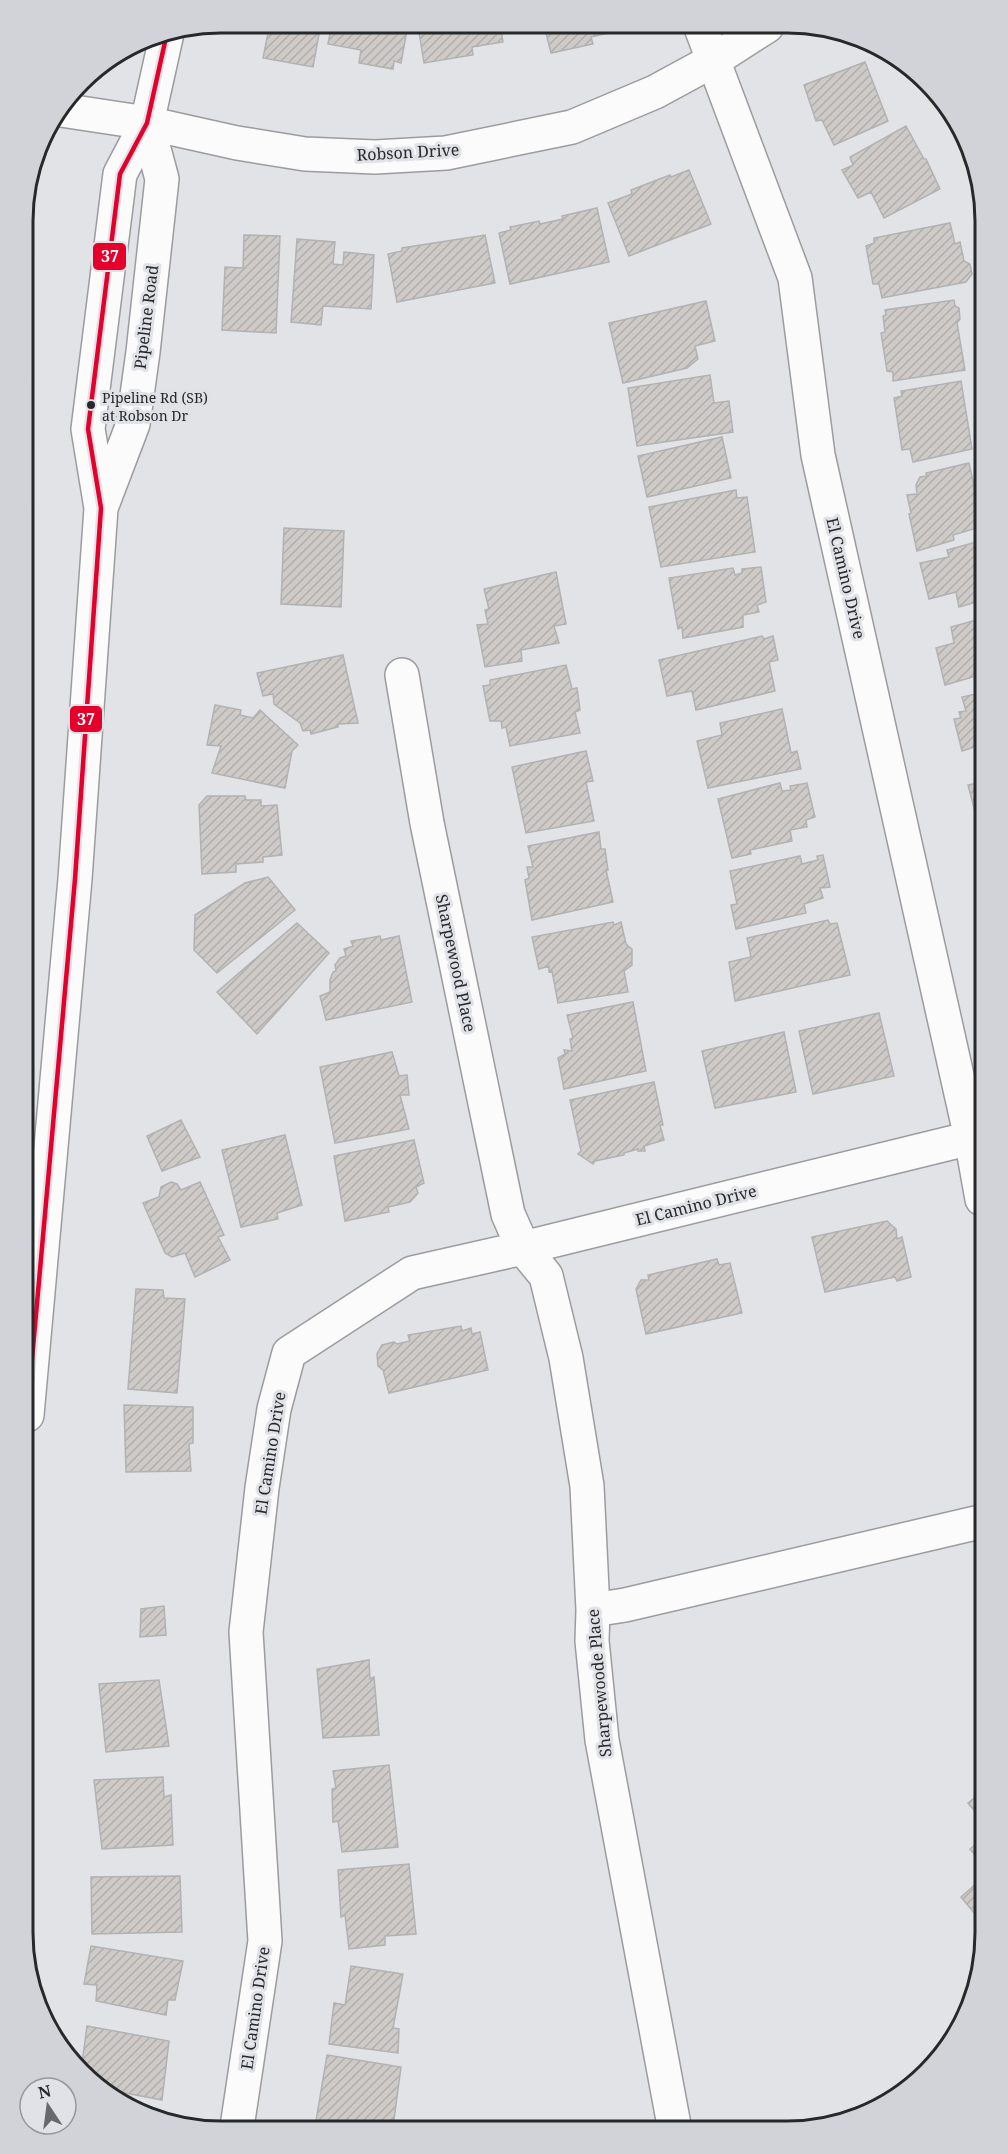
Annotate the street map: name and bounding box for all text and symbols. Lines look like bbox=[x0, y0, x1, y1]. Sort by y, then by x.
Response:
street label: Robson Drive bbox=[356, 138, 460, 166]
line badge: 37 bbox=[92, 242, 127, 271]
text: 37 bbox=[101, 245, 119, 267]
street label: Pipeline Road bbox=[129, 263, 163, 370]
place label: Pipeline Rd (SB) at Robson Dr bbox=[102, 388, 208, 425]
marker: Pipeline Rd (SB) at Robson Dr bbox=[85, 399, 97, 411]
street label: El Camino Drive bbox=[821, 515, 871, 641]
line badge: 37 bbox=[69, 705, 103, 733]
text: 37 bbox=[77, 708, 95, 730]
street label: Sharpewood Place bbox=[431, 892, 481, 1034]
street label: El Camino Drive bbox=[633, 1179, 759, 1231]
street label: El Camino Drive bbox=[249, 1390, 291, 1516]
street label: Sharpewoode Place bbox=[582, 1608, 616, 1758]
street label: El Camino Drive bbox=[235, 1945, 275, 2071]
north arrow bbox=[18, 2076, 78, 2136]
text: N bbox=[36, 2079, 54, 2104]

